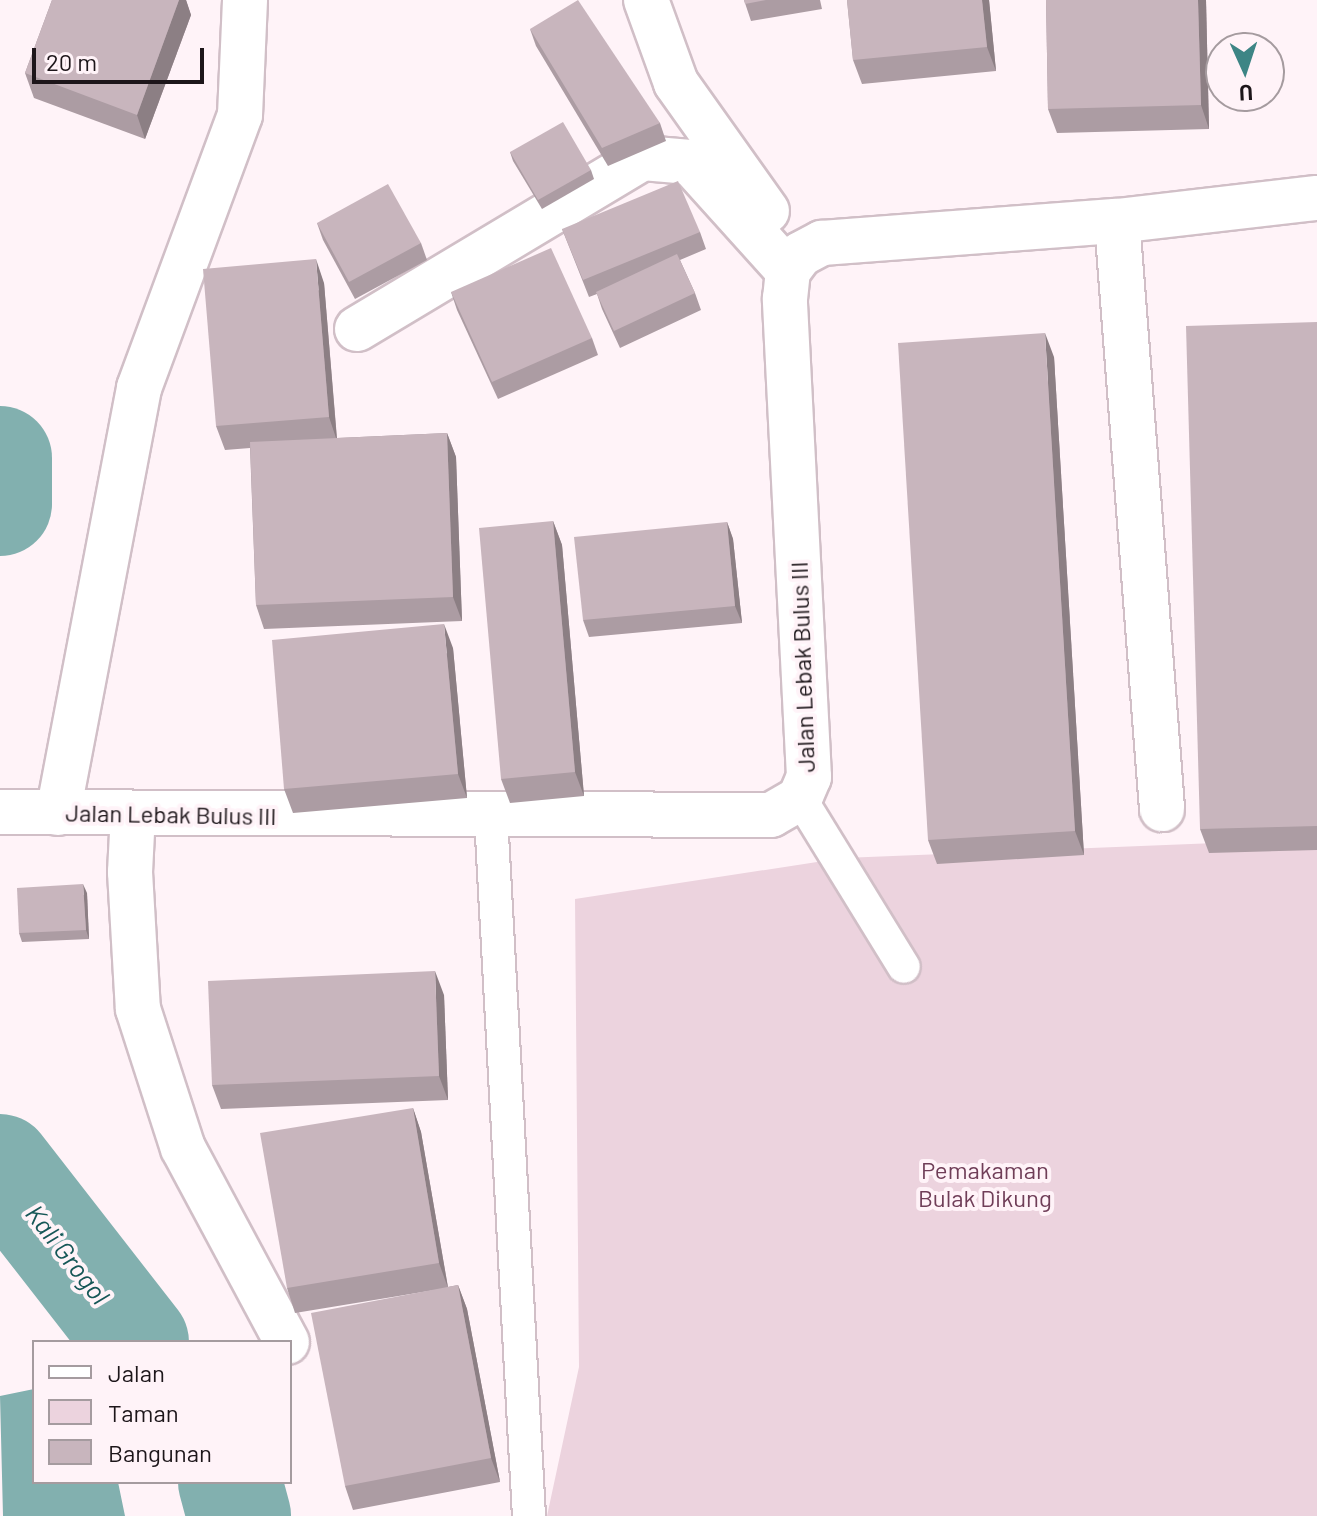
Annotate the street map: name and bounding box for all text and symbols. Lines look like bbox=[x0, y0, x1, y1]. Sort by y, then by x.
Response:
scale bar bbox=[36, 32, 208, 82]
north arrow bbox=[1205, 32, 1285, 112]
text: 20 m bbox=[46, 47, 97, 76]
text: U bbox=[1239, 81, 1254, 107]
street label: Jalan Lebak Bulus III bbox=[784, 561, 820, 773]
street label: Jalan Lebak Bulus III bbox=[65, 798, 277, 830]
park label: Pemakaman Bulak Dikung bbox=[918, 1156, 1052, 1212]
water label: Kali Grogol bbox=[20, 1198, 116, 1310]
legend bbox=[32, 1340, 292, 1484]
text: Jalan bbox=[108, 1358, 165, 1387]
text: Taman bbox=[108, 1398, 179, 1427]
text: Bangunan bbox=[108, 1438, 212, 1467]

